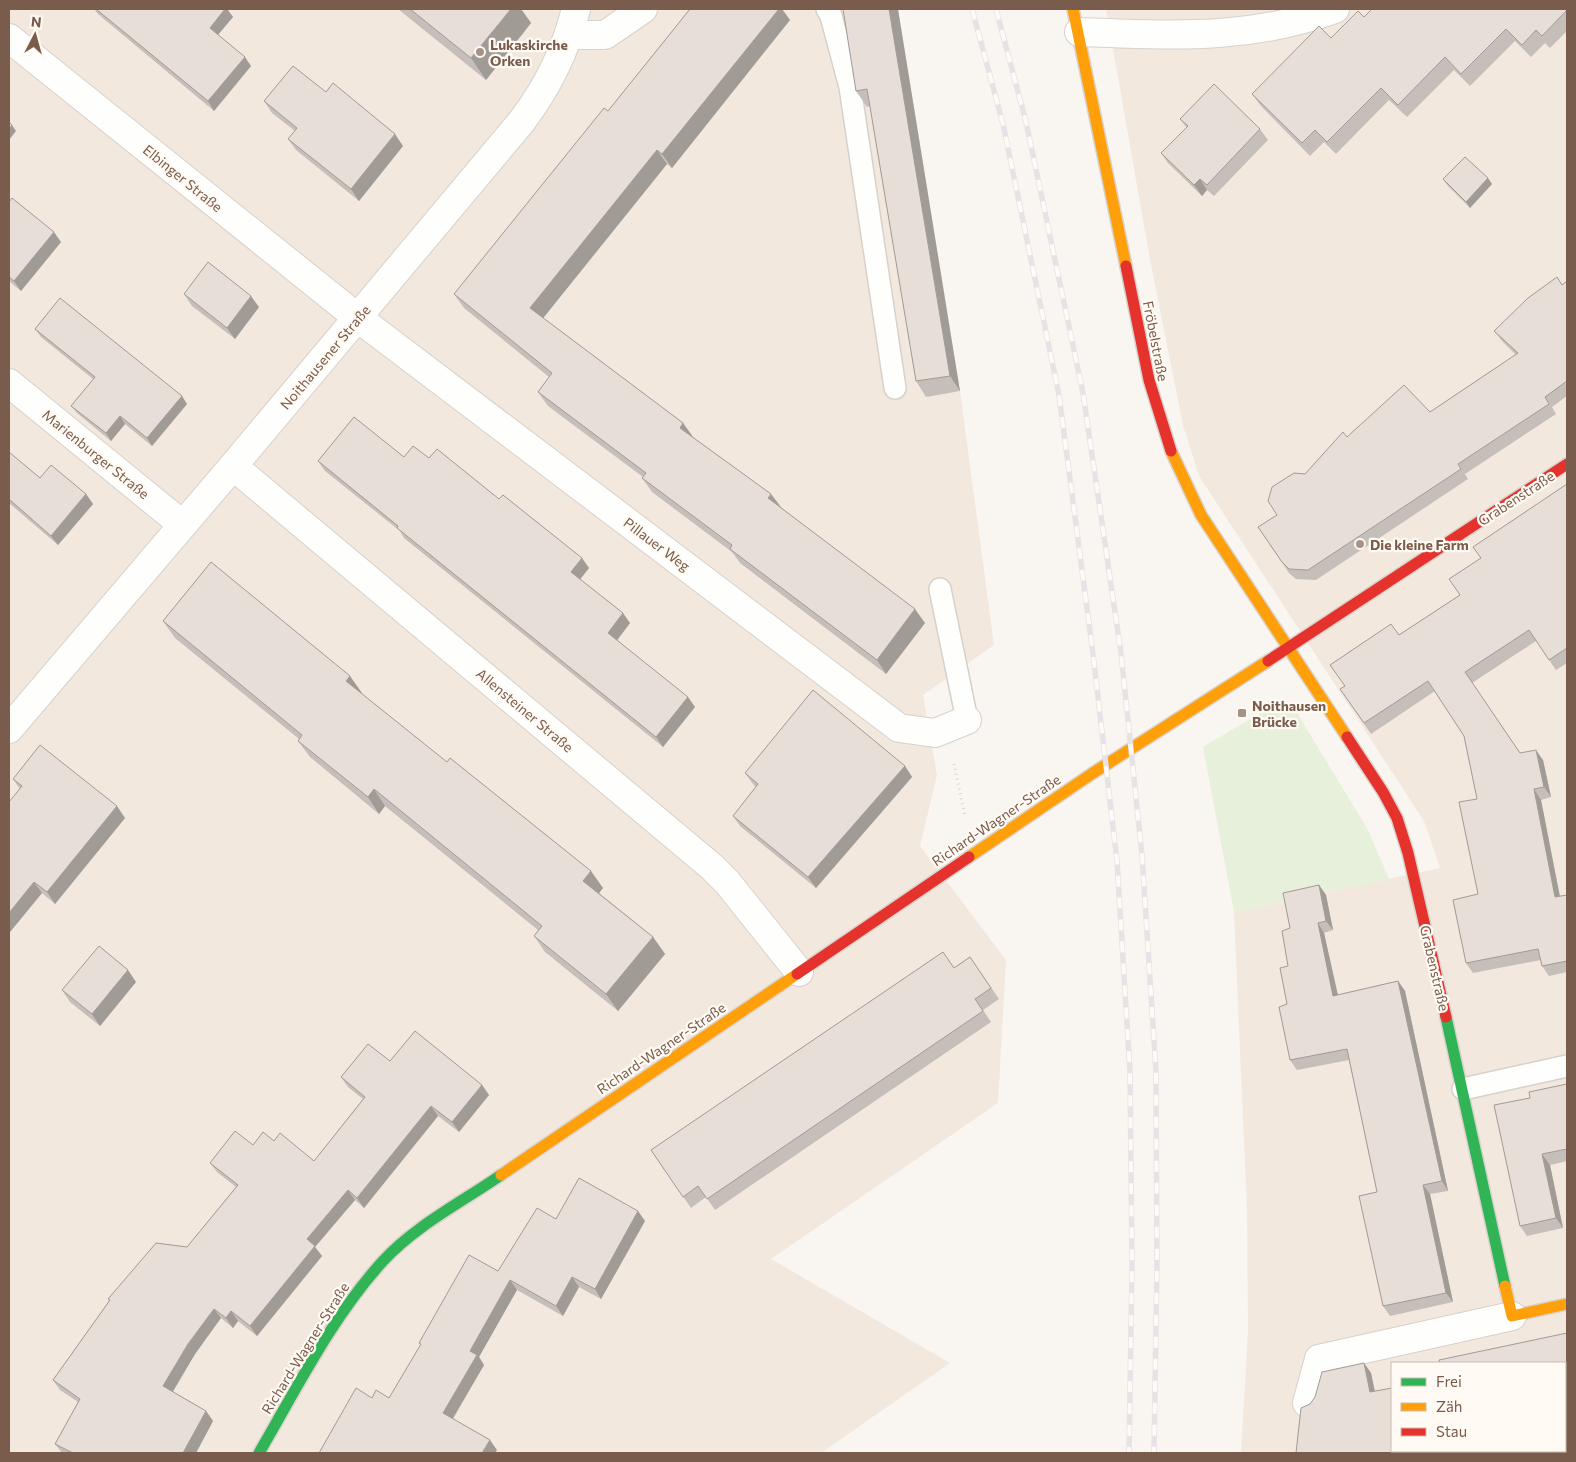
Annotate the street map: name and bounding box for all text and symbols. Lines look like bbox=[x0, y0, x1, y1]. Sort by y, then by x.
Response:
north arrow bbox=[10, 10, 60, 60]
text: N bbox=[30, 13, 43, 31]
place label: Lukaskirche Orken bbox=[490, 36, 568, 69]
marker: Lukaskirche Orken bbox=[474, 46, 486, 58]
street label: Elbinger Straße bbox=[140, 141, 226, 215]
street label: Fröbelstraße bbox=[1140, 299, 1172, 383]
street label: Noithausener Straße bbox=[276, 301, 374, 413]
street label: Marienburger Straße bbox=[39, 406, 153, 502]
street label: Grabenstraße bbox=[1475, 467, 1557, 529]
street label: Pillauer Weg bbox=[621, 514, 694, 575]
place label: Die kleine Farm bbox=[1370, 536, 1469, 553]
marker: Die kleine Farm bbox=[1354, 538, 1366, 550]
street label: Allensteiner Straße bbox=[473, 665, 577, 755]
place label: Noithausen Brücke bbox=[1252, 697, 1326, 730]
marker: Noithausen Brücke bbox=[1236, 707, 1248, 719]
street label: Richard-Wagner-Straße bbox=[928, 771, 1064, 869]
street label: Grabenstraße bbox=[1417, 923, 1453, 1013]
street label: Richard-Wagner-Straße bbox=[593, 999, 729, 1097]
street label: Richard-Wagner-Straße bbox=[258, 1279, 352, 1417]
legend bbox=[1391, 1362, 1566, 1452]
text: Frei bbox=[1436, 1372, 1462, 1390]
text: Zäh bbox=[1436, 1397, 1462, 1415]
text: Stau bbox=[1436, 1422, 1467, 1440]

